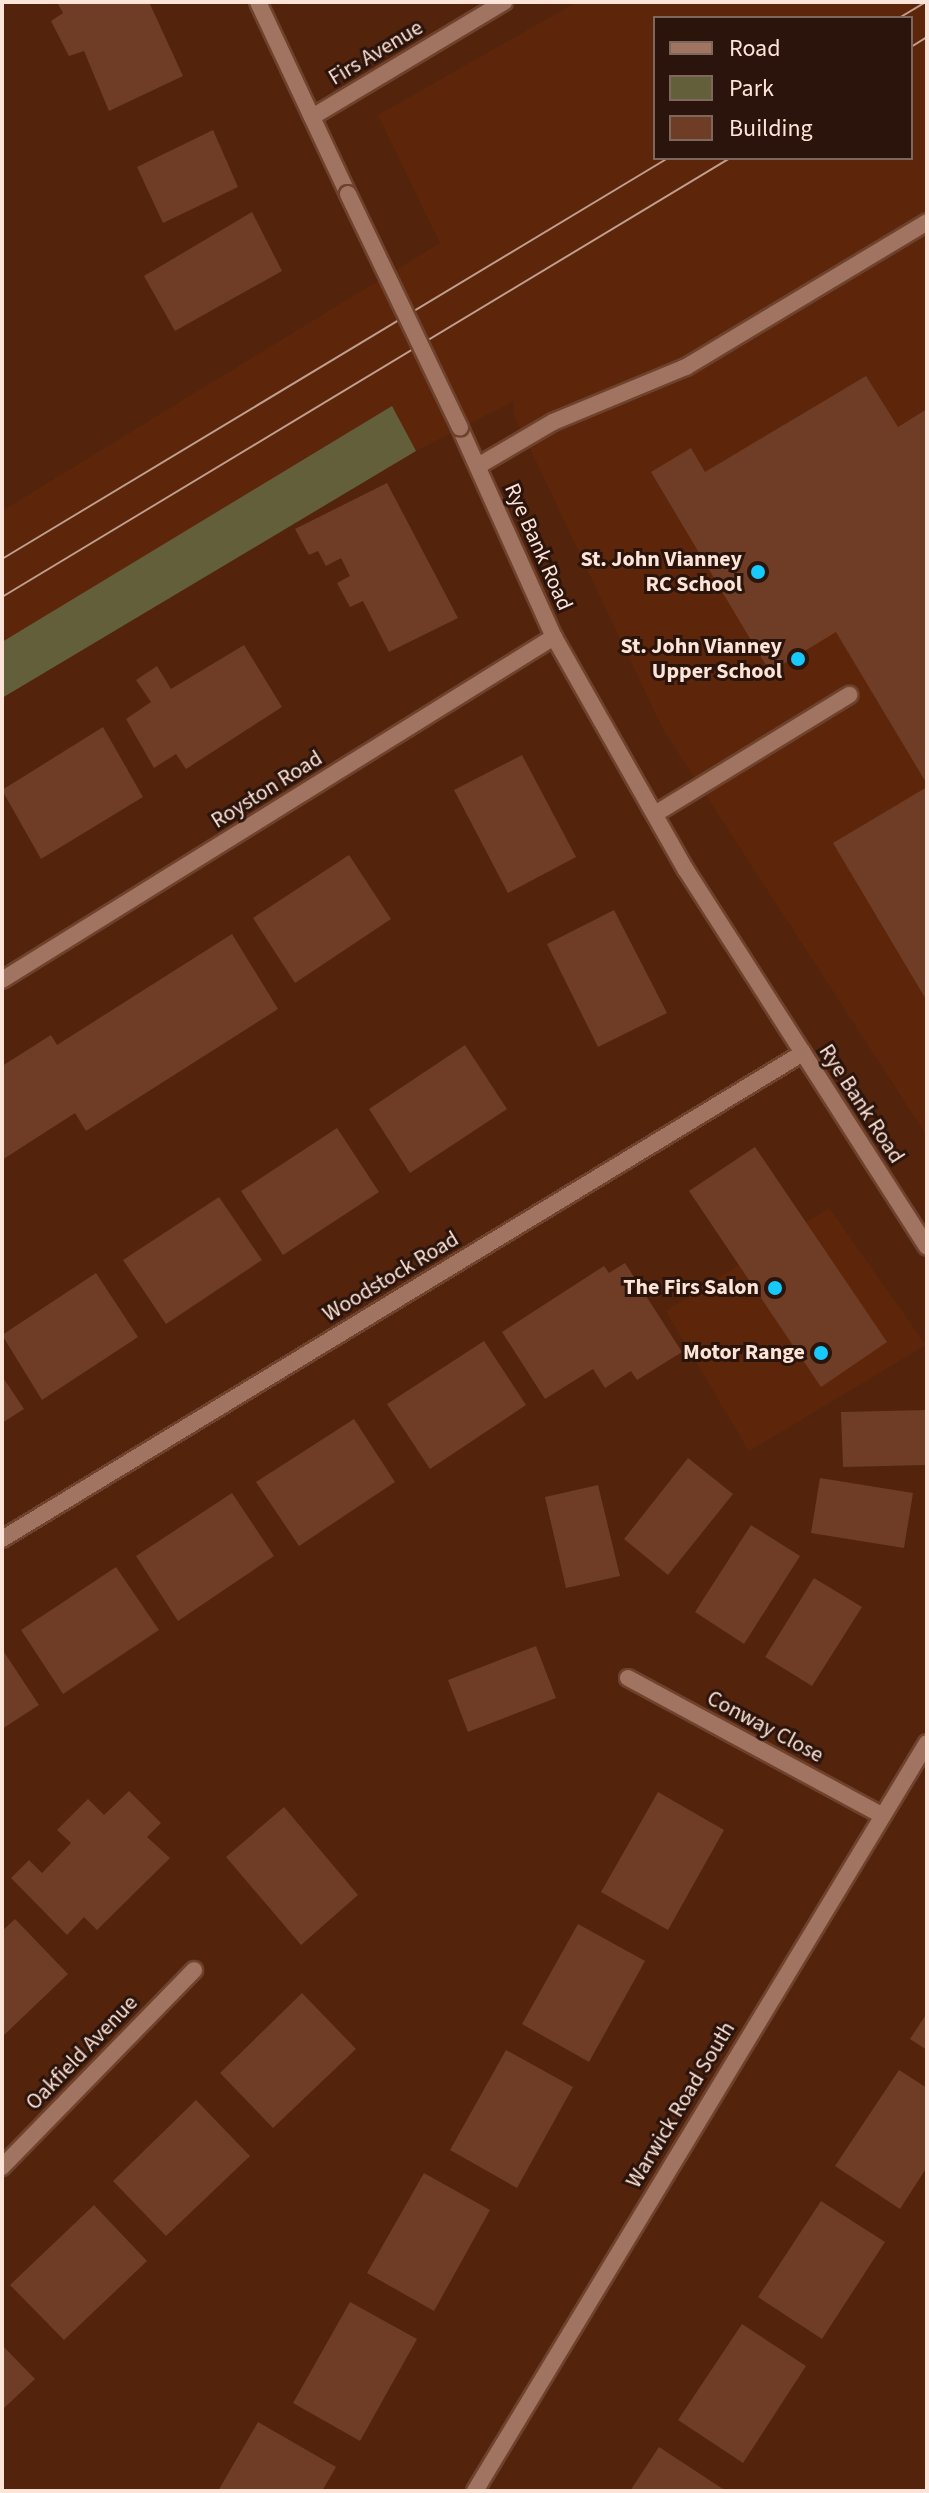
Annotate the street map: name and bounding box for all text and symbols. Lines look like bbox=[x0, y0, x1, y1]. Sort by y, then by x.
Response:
street label: Firs Avenue bbox=[324, 15, 428, 91]
legend bbox=[653, 16, 913, 160]
text: Road bbox=[729, 31, 781, 66]
text: Park bbox=[729, 71, 774, 106]
text: Building bbox=[729, 111, 813, 146]
street label: Rye Bank Road bbox=[498, 479, 578, 615]
place label: St. John Vianney RC School bbox=[580, 546, 742, 598]
marker: St. John Vianney RC School bbox=[749, 563, 767, 581]
place label: St. John Vianney Upper School bbox=[620, 633, 782, 684]
marker: St. John Vianney Upper School bbox=[789, 650, 807, 668]
street label: Royston Road bbox=[207, 745, 327, 835]
street label: Rye Bank Road bbox=[813, 1040, 909, 1168]
street label: Woodstock Road bbox=[318, 1226, 464, 1328]
place label: The Firs Salon bbox=[623, 1275, 759, 1301]
marker: The Firs Salon bbox=[766, 1279, 784, 1297]
place label: Motor Range bbox=[683, 1340, 805, 1366]
marker: Motor Range bbox=[812, 1344, 830, 1362]
street label: Conway Close bbox=[702, 1685, 828, 1769]
street label: Oakfield Avenue bbox=[21, 1990, 143, 2116]
street label: Warwick Road South bbox=[621, 2017, 741, 2193]

